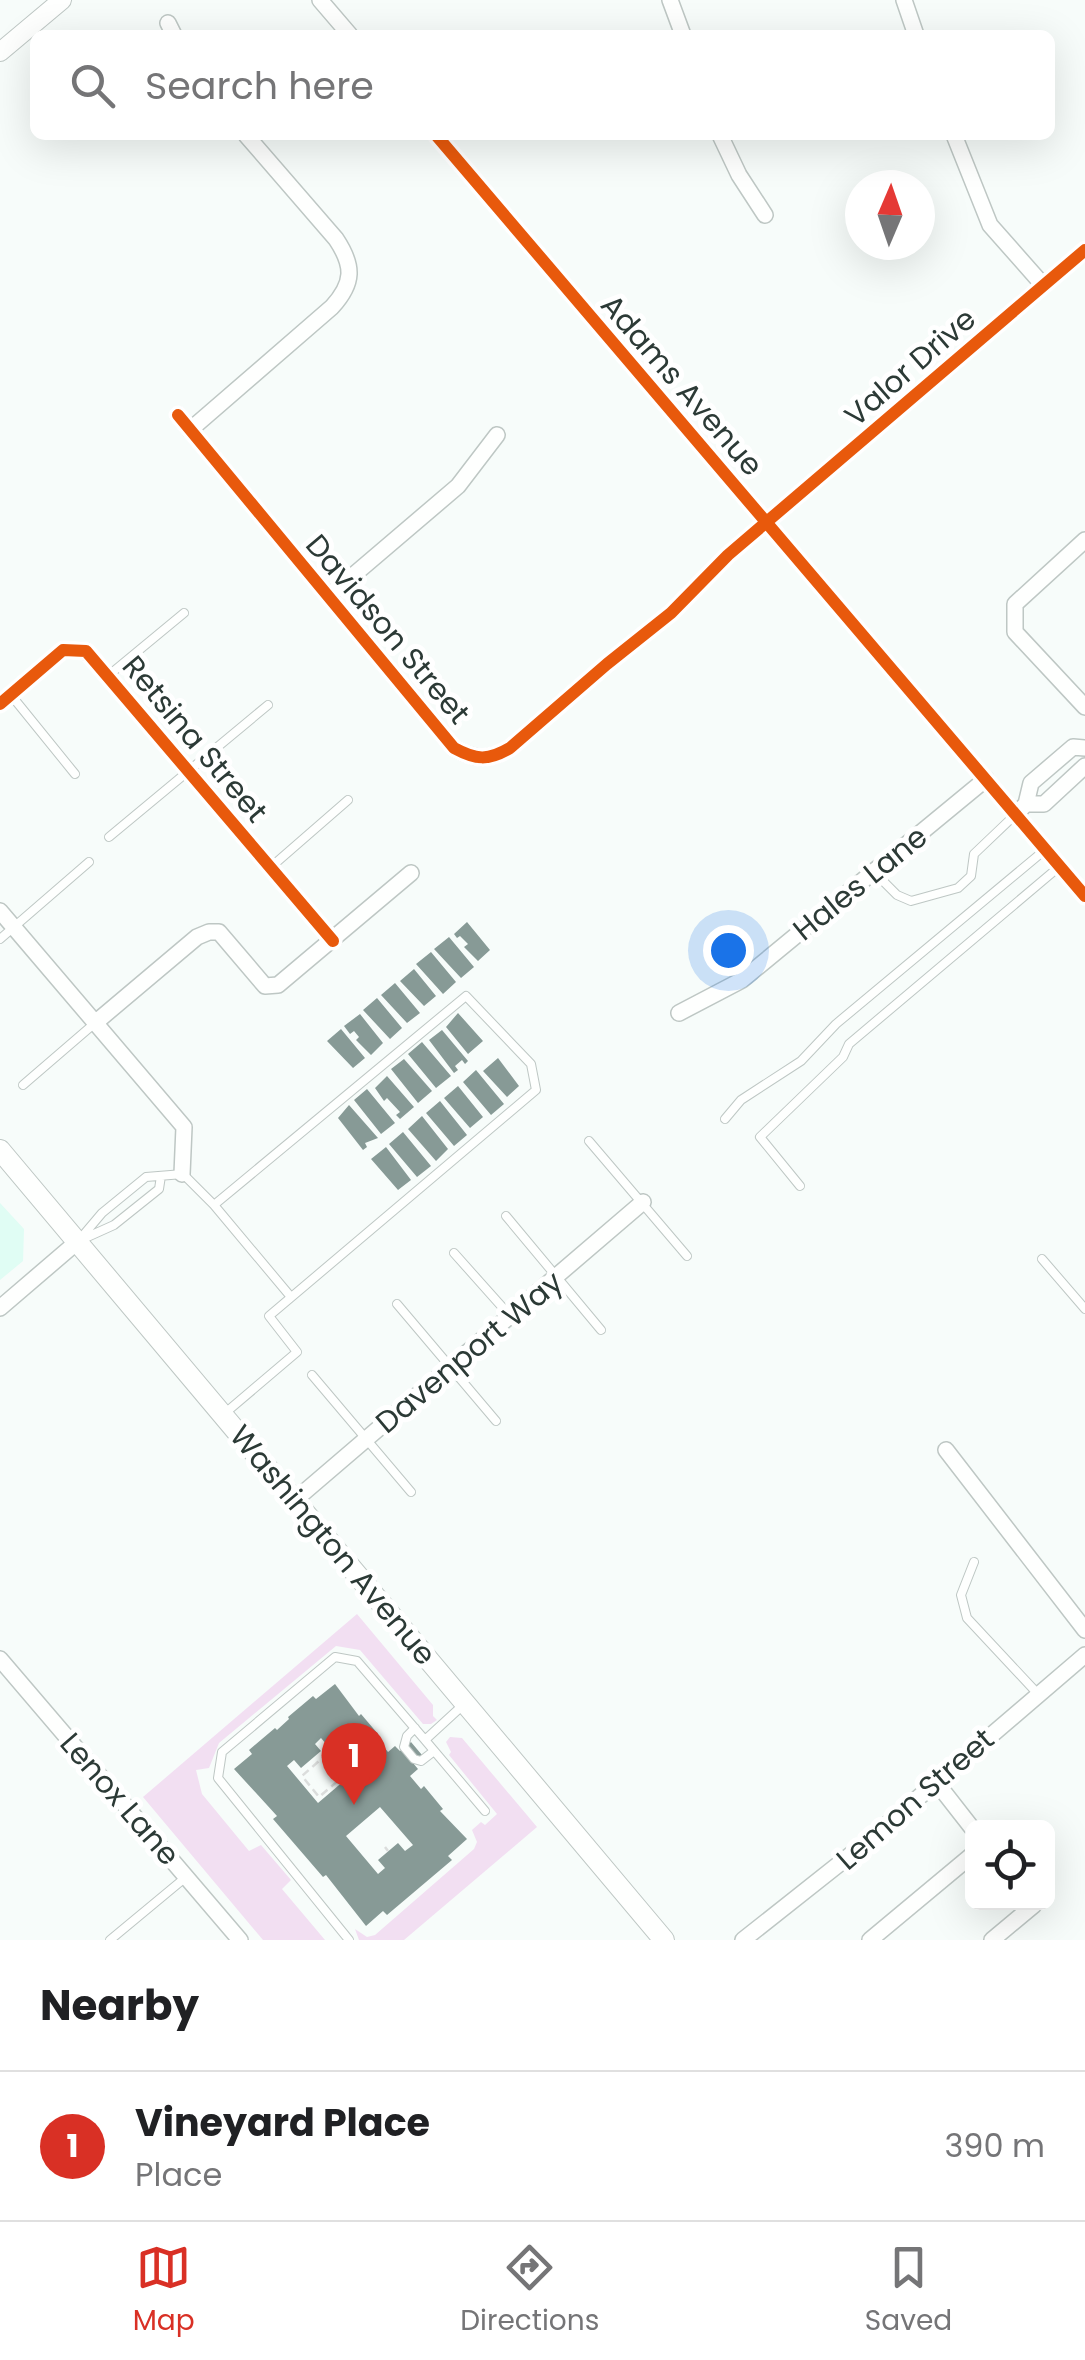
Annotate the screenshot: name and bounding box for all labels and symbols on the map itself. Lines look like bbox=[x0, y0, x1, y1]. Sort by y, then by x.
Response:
north arrow bbox=[845, 170, 935, 260]
street label: Adams Avenue bbox=[591, 285, 773, 485]
street label: Valor Drive bbox=[835, 298, 985, 436]
street label: Davidson Street bbox=[296, 525, 480, 733]
street label: Retsina Street bbox=[112, 646, 278, 832]
street label: Hales Lane bbox=[784, 815, 936, 951]
your location bbox=[703, 925, 754, 976]
street label: Davenport Way bbox=[366, 1261, 572, 1443]
street label: Washington Avenue bbox=[220, 1416, 446, 1674]
street label: Lemon Street bbox=[827, 1718, 1003, 1880]
pin: 1 bbox=[322, 1722, 386, 1805]
street label: Lenox Lane bbox=[50, 1723, 190, 1875]

